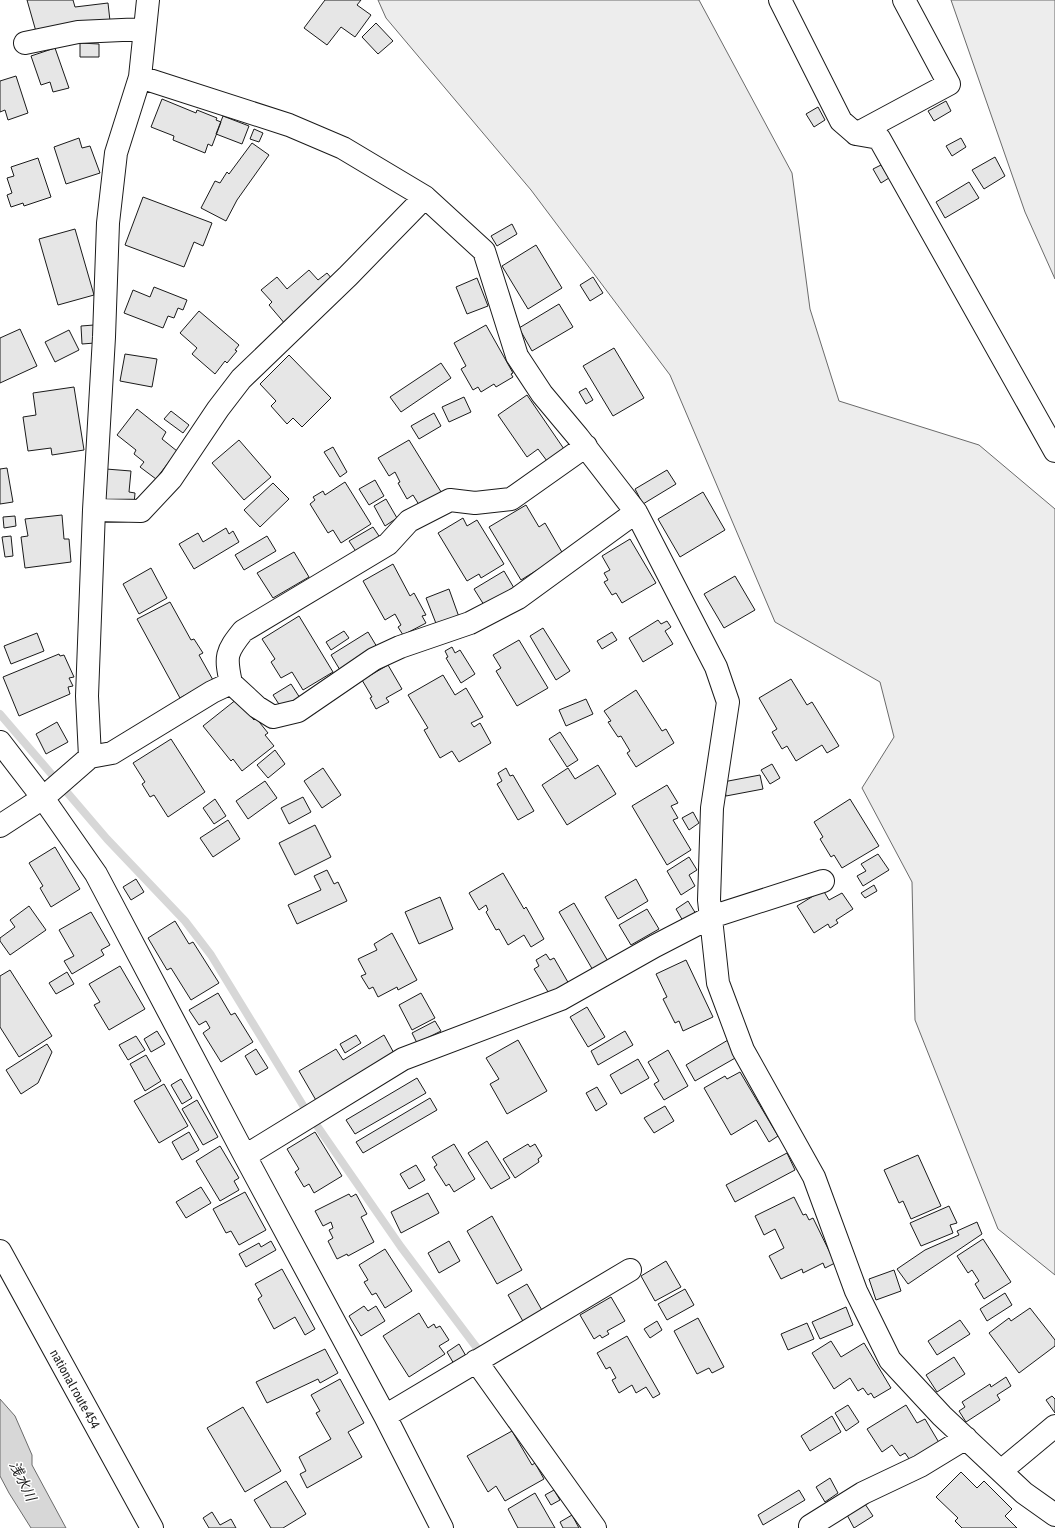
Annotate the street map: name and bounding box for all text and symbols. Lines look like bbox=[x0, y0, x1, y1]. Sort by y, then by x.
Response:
street label: national route 454 bbox=[47, 1347, 103, 1431]
water label: 浅水川 bbox=[7, 1459, 40, 1505]

